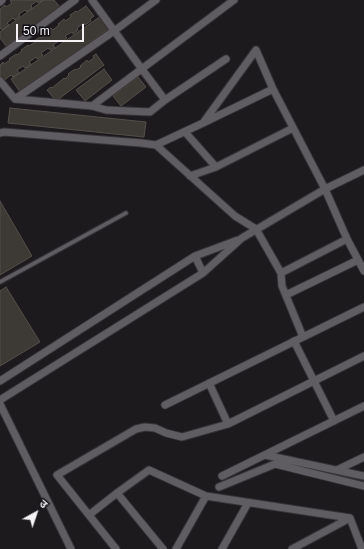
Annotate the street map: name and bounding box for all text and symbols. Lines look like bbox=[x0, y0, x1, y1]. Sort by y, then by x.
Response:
scale bar bbox=[18, 16, 86, 42]
text: 50 m bbox=[23, 24, 50, 38]
north arrow bbox=[16, 493, 56, 533]
text: उ bbox=[37, 497, 50, 510]

